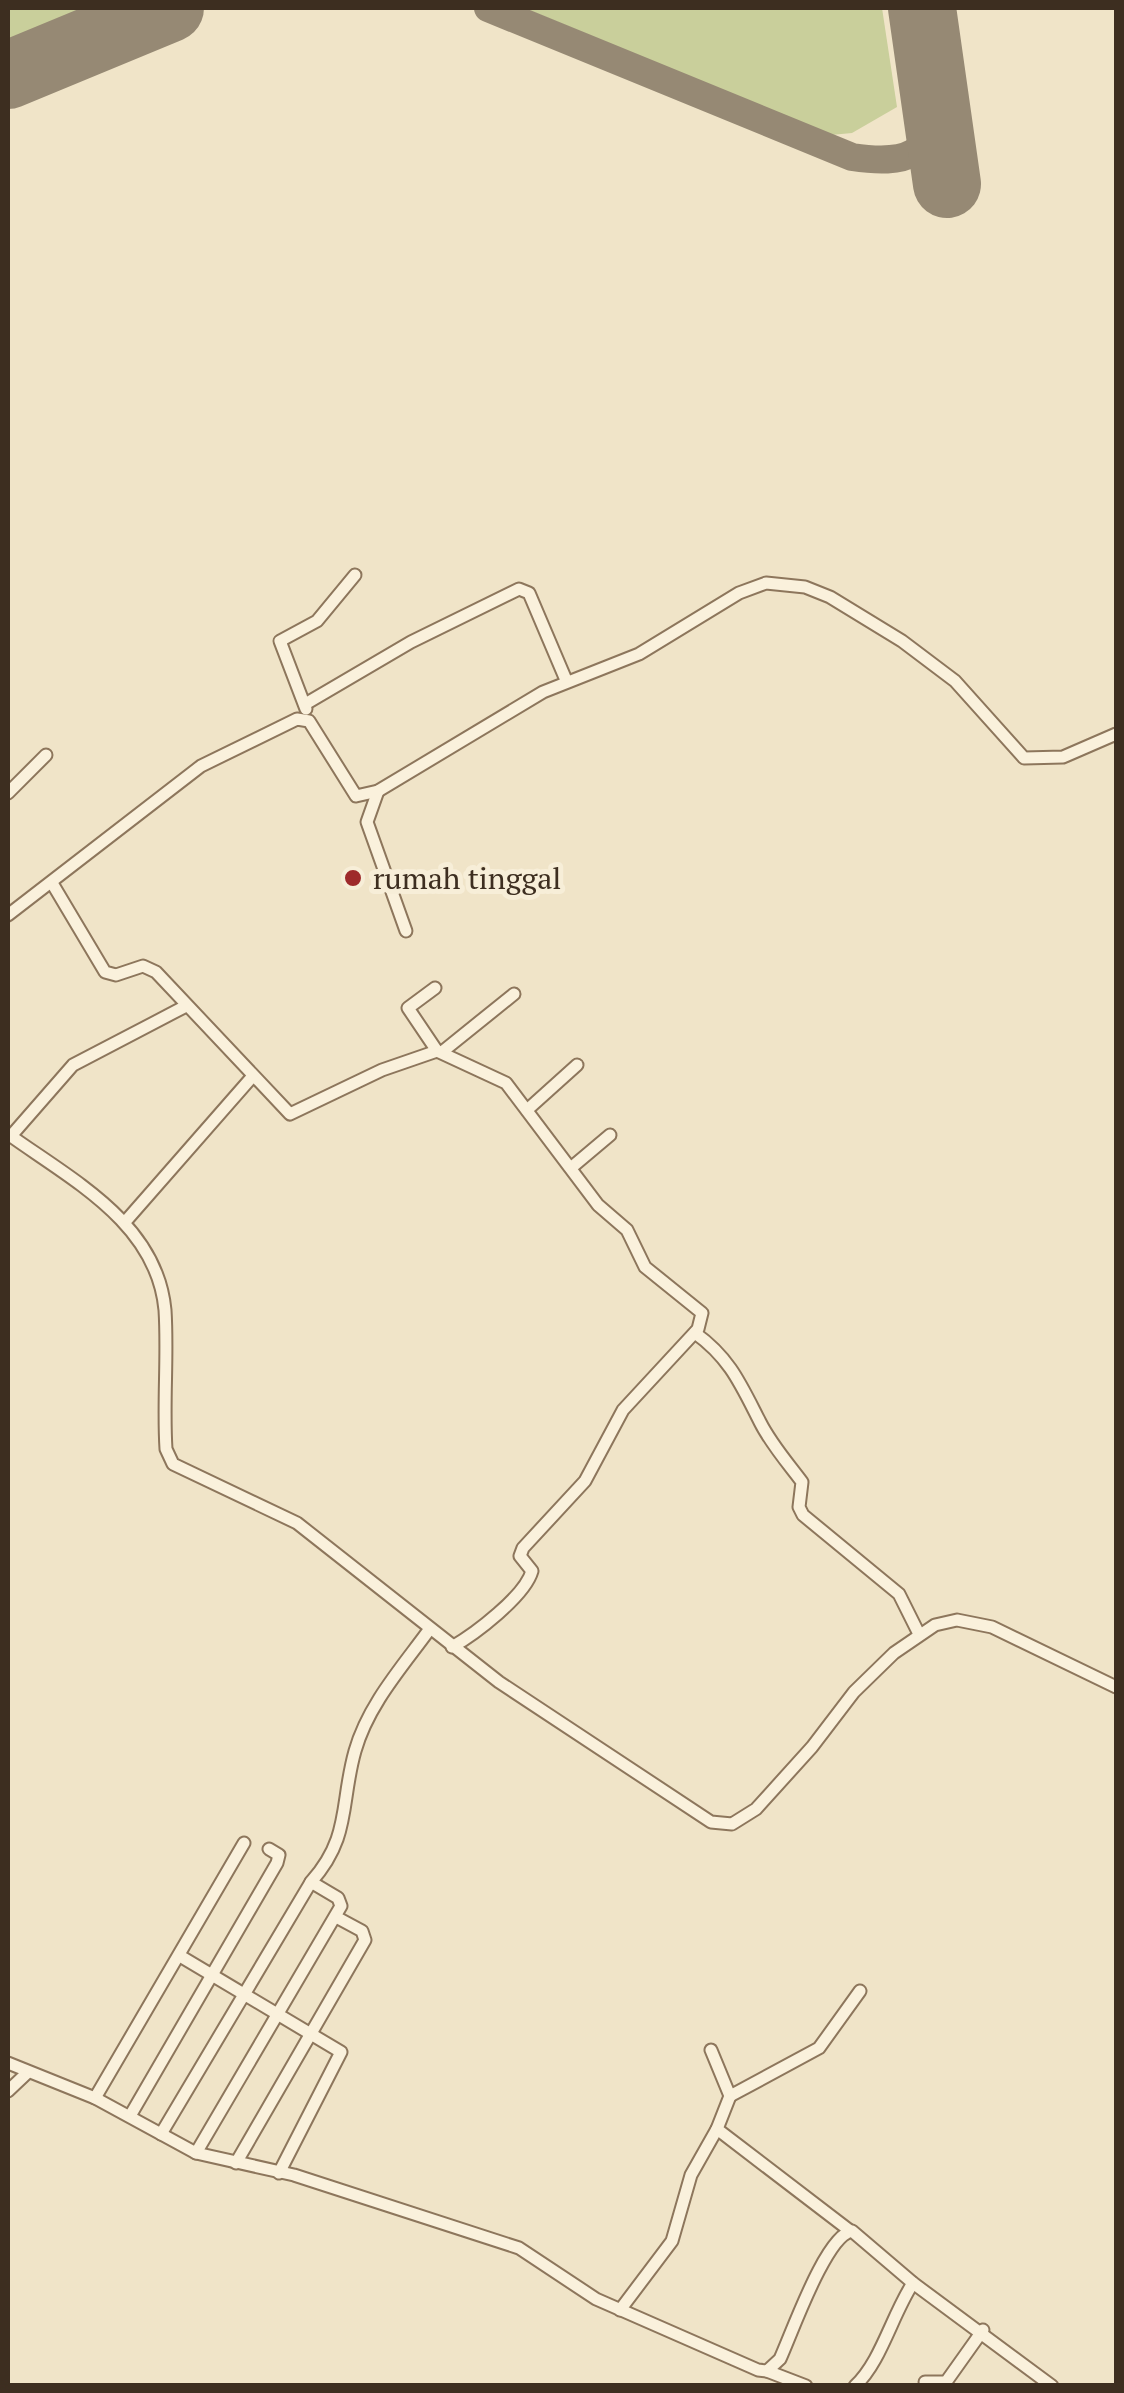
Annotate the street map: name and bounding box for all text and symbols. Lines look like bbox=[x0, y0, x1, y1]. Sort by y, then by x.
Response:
place label: rumah tinggal bbox=[373, 858, 561, 898]
marker: rumah tinggal bbox=[342, 867, 364, 889]

